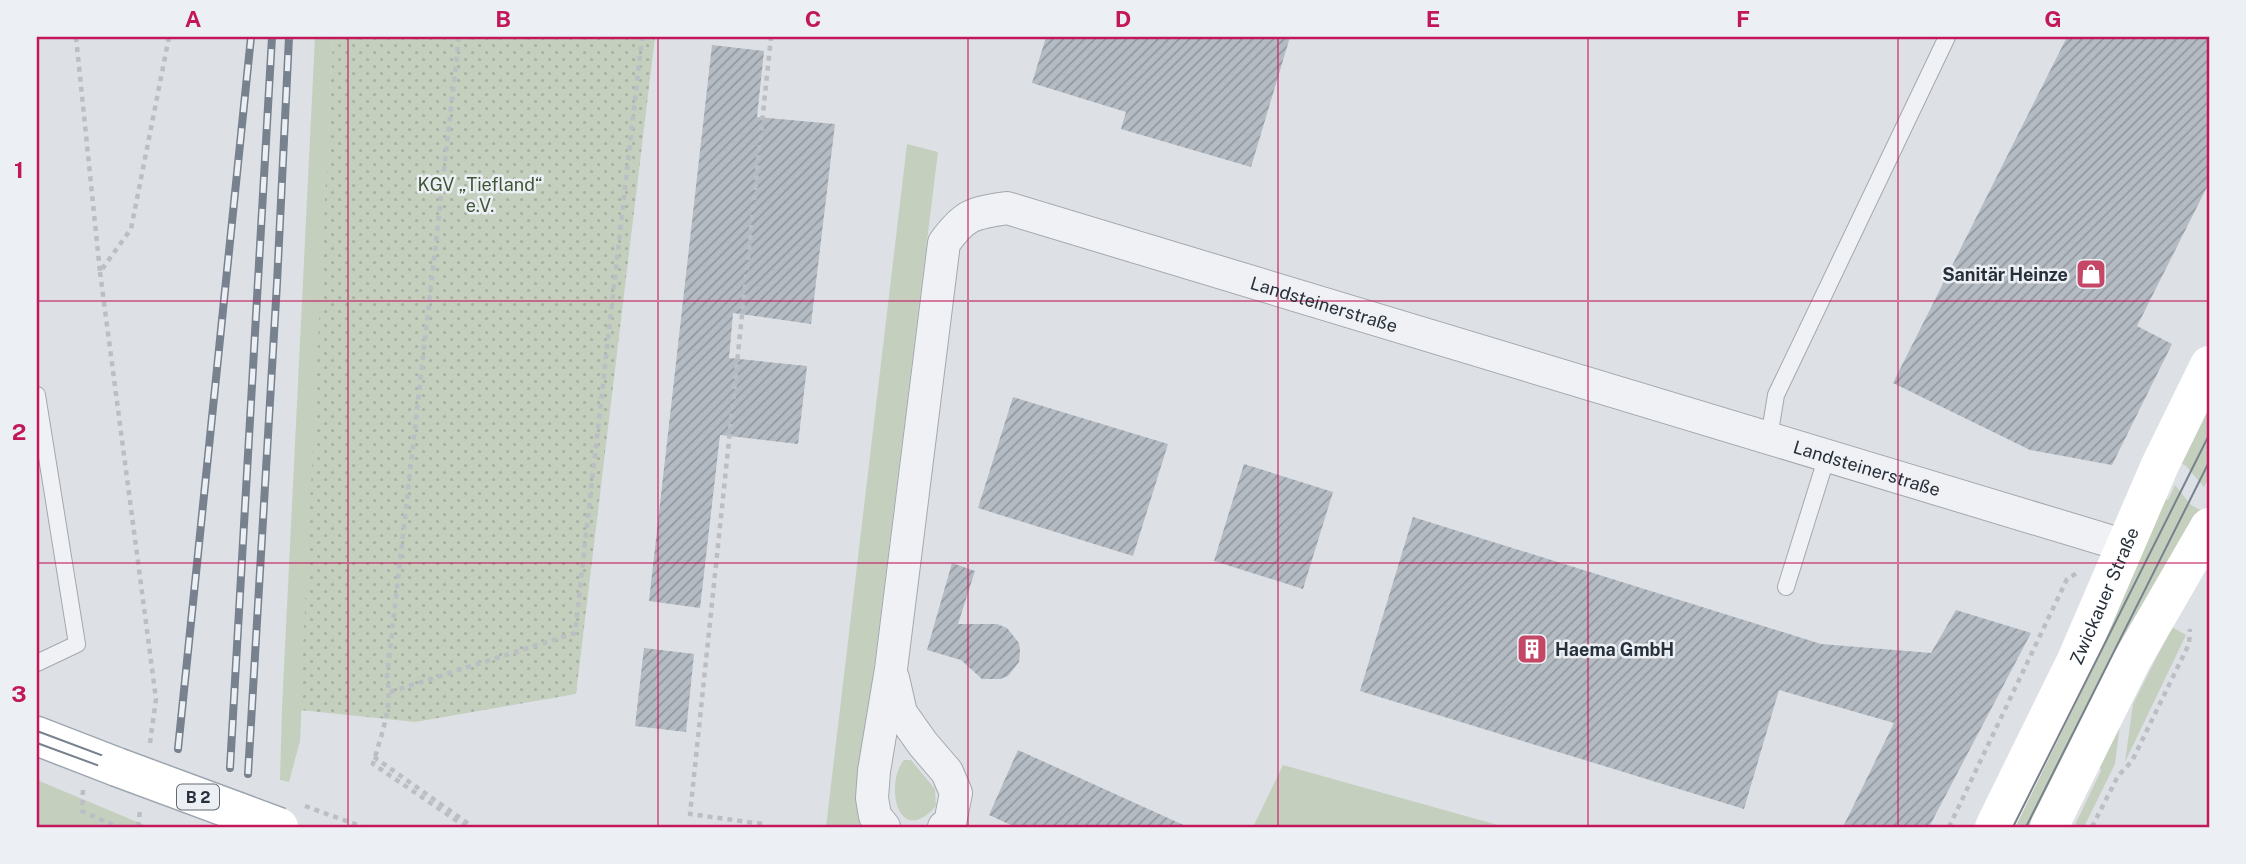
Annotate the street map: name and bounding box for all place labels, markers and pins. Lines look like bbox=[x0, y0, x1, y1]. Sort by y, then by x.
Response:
shop icon: Sanitär Heinze bbox=[2074, 257, 2108, 291]
place label: Sanitär Heinze bbox=[1942, 264, 2068, 285]
building icon: Haema GmbH bbox=[1515, 632, 1549, 666]
place label: Haema GmbH bbox=[1555, 639, 1674, 660]

